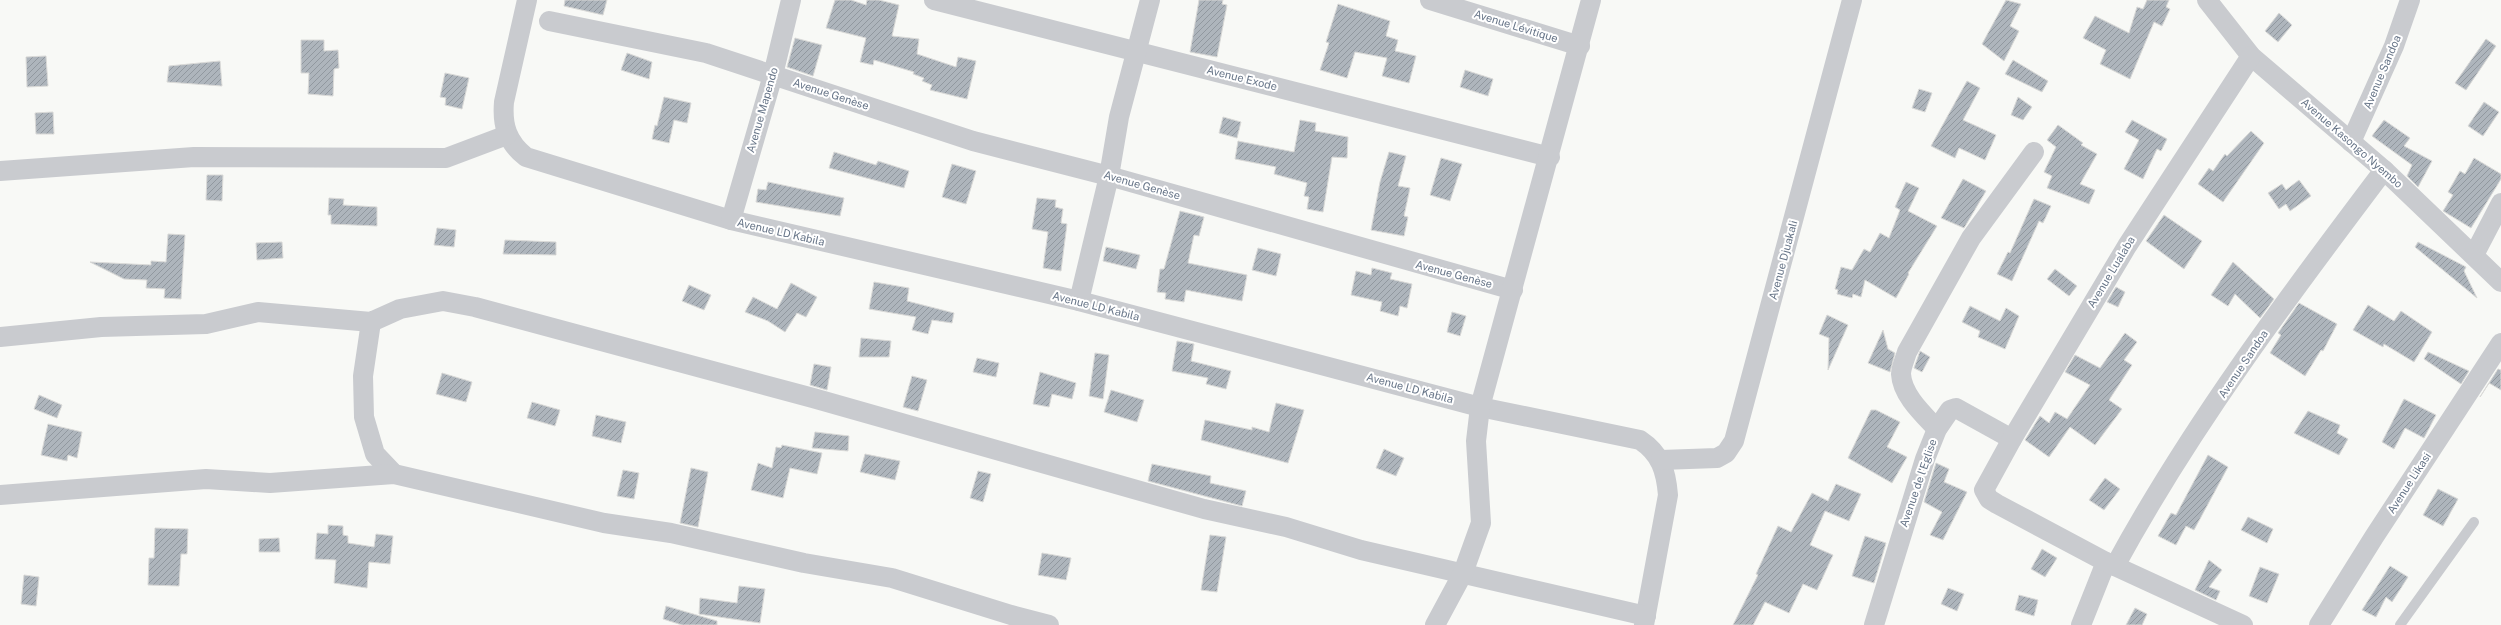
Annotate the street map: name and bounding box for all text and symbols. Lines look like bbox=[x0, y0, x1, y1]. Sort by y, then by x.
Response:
street label: Avenue Lévitique bbox=[1473, 8, 1559, 44]
street label: Avenue Sandoa bbox=[2361, 33, 2403, 111]
street label: Avenue Exode bbox=[1206, 63, 1278, 93]
street label: Avenue Mapendo bbox=[744, 66, 780, 154]
street label: Avenue Genèse bbox=[792, 76, 870, 112]
street label: Avenue Kasongo Nyembo bbox=[2299, 96, 2405, 190]
street label: Avenue Genèse bbox=[1102, 168, 1182, 202]
street label: Avenue LD Kabila bbox=[736, 216, 826, 248]
street label: Avenue Djuakali bbox=[1767, 219, 1799, 301]
street label: Avenue Lualaba bbox=[2085, 234, 2137, 310]
street label: Avenue Genèse bbox=[1414, 258, 1494, 290]
street label: Avenue LD Kabila bbox=[1051, 289, 1141, 323]
street label: Avenue Sandoa bbox=[2216, 328, 2270, 400]
street label: Avenue LD Kabila bbox=[1365, 371, 1455, 405]
street label: Avenue de l'Eglise bbox=[1897, 437, 1939, 529]
street label: Avenue Likasi bbox=[2385, 450, 2433, 516]

